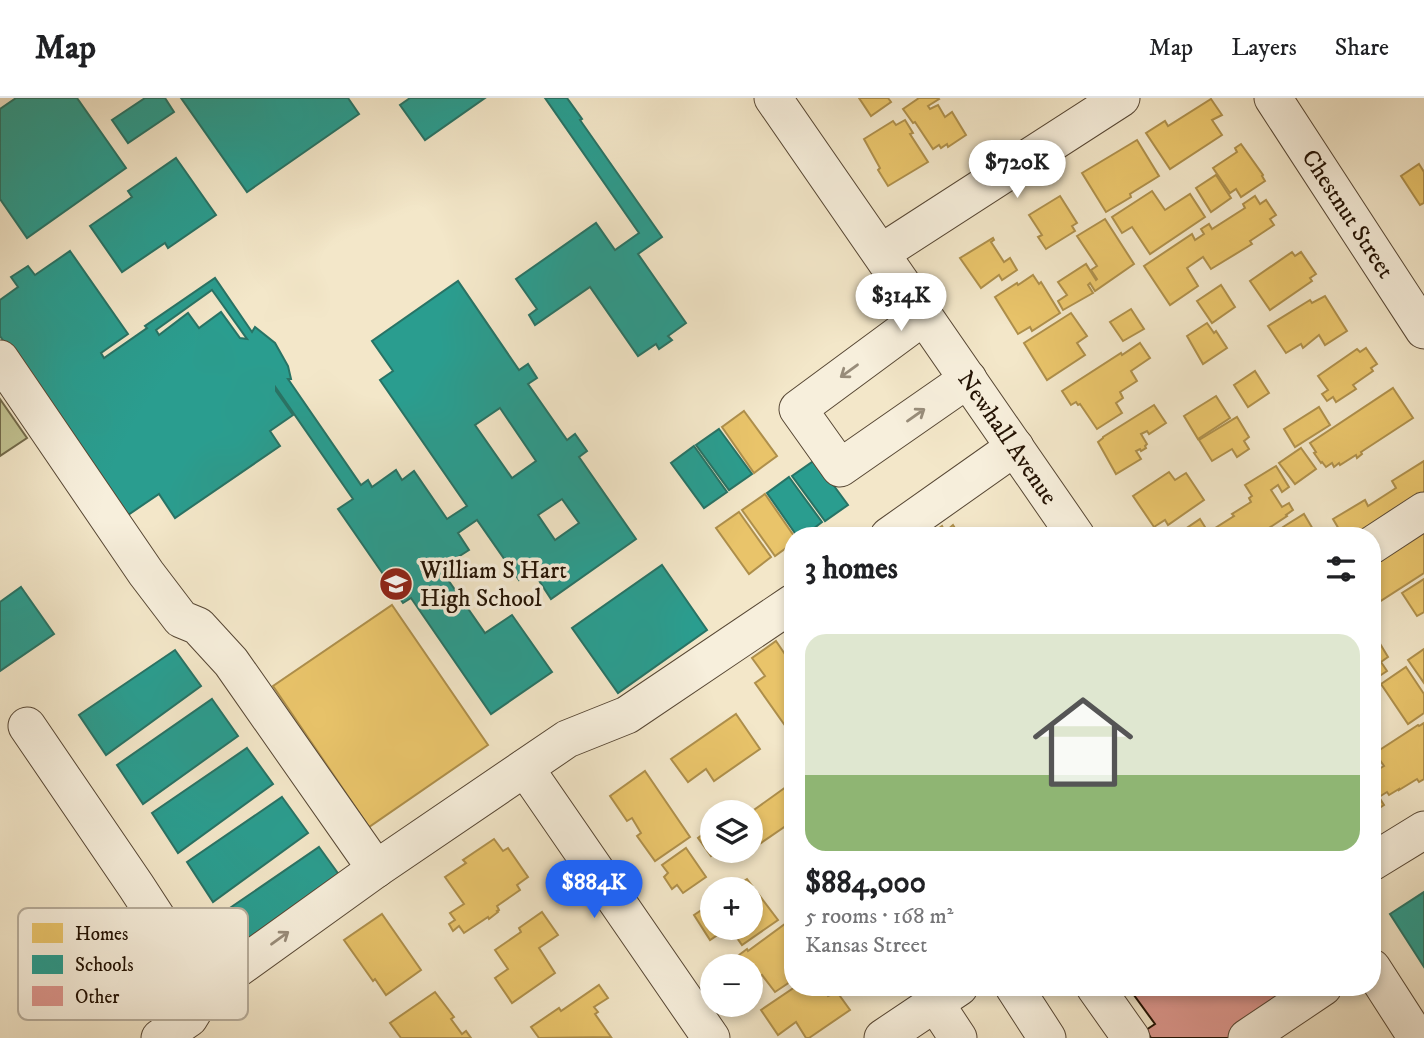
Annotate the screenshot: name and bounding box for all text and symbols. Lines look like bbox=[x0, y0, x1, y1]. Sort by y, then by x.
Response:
text: Map bbox=[35, 28, 96, 69]
text: Map bbox=[1149, 33, 1193, 63]
text: Layers bbox=[1231, 33, 1297, 63]
text: Share bbox=[1335, 33, 1389, 63]
pin: $720K bbox=[968, 140, 1066, 200]
street label: Chestnut Street bbox=[1295, 144, 1400, 285]
text: $720K bbox=[985, 148, 1049, 177]
pin: $314K bbox=[852, 274, 950, 333]
text: $314K bbox=[872, 281, 930, 310]
one-way arrow bbox=[840, 364, 859, 378]
street label: Newhall Avenue bbox=[950, 366, 1064, 511]
one-way arrow bbox=[906, 408, 925, 422]
icon: filters bbox=[1322, 550, 1360, 588]
text: 3 homes bbox=[805, 551, 898, 588]
place label: William S Hart High School bbox=[419, 556, 567, 614]
school or university icon: William S Hart High School bbox=[377, 565, 415, 603]
icon: home bbox=[1020, 679, 1146, 805]
map controls bbox=[700, 800, 763, 1017]
button: layers bbox=[700, 800, 763, 863]
pin: $884K bbox=[545, 860, 643, 920]
text: $884,000 bbox=[805, 865, 926, 902]
text: $884K bbox=[562, 868, 626, 897]
button: + bbox=[700, 877, 763, 940]
text: 5 rooms · 168 m² bbox=[805, 902, 953, 931]
legend bbox=[18, 908, 248, 1020]
text: Homes bbox=[75, 923, 128, 946]
one-way arrow bbox=[270, 931, 289, 945]
text: Kansas Street bbox=[805, 931, 927, 960]
text: Schools bbox=[75, 954, 134, 977]
button: − bbox=[700, 954, 763, 1017]
text: Other bbox=[75, 986, 119, 1009]

